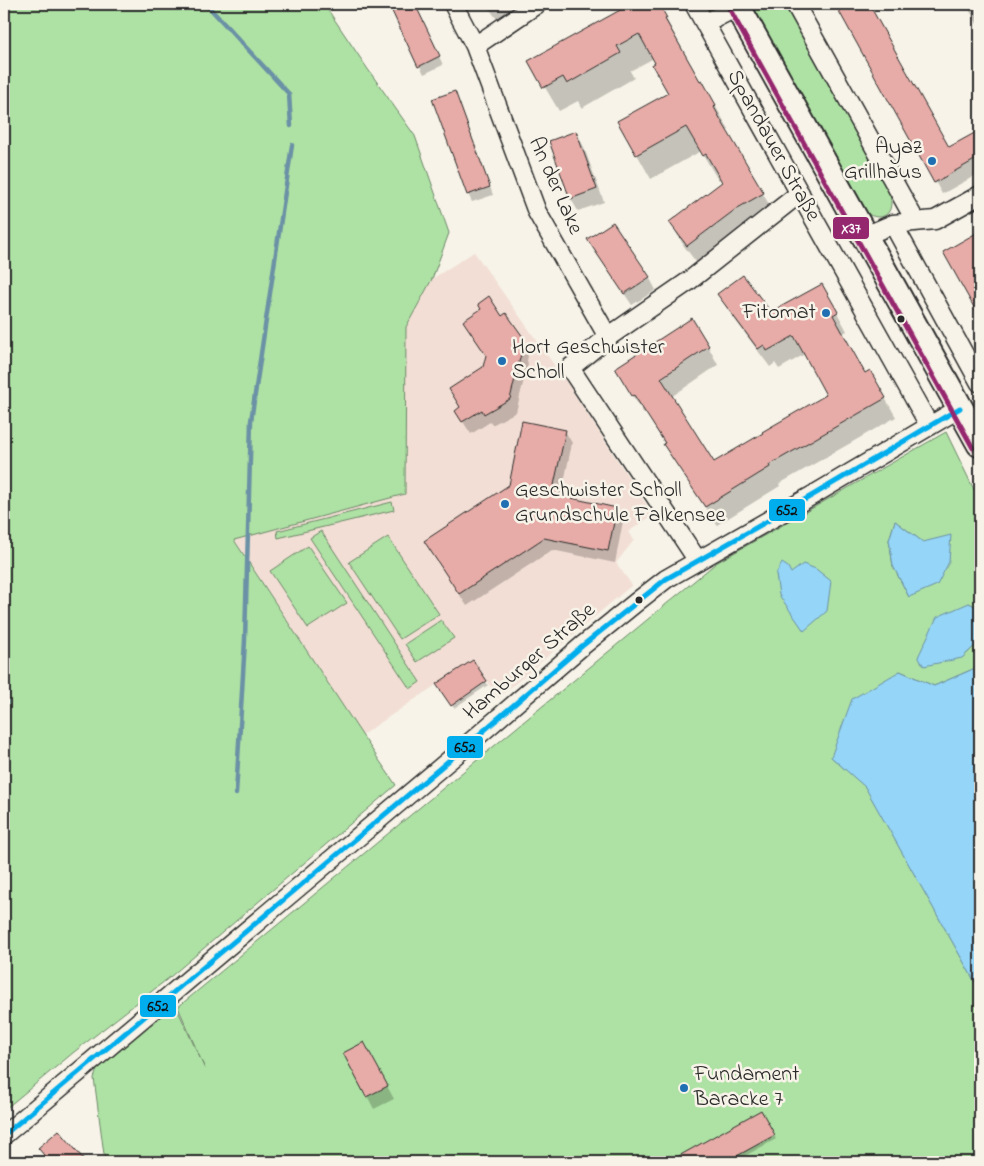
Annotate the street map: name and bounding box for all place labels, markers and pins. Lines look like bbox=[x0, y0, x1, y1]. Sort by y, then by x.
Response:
place label: Ayaz Grillhaus bbox=[844, 132, 923, 189]
marker: Ayaz Grillhaus bbox=[926, 155, 938, 167]
place label: Fitomat bbox=[742, 297, 817, 329]
marker: Fitomat bbox=[820, 307, 832, 319]
unlabelled marker bbox=[896, 314, 906, 324]
place label: Hort Geschwister Scholl bbox=[512, 332, 665, 389]
marker: Hort Geschwister Scholl bbox=[496, 355, 508, 367]
place label: Geschwister Scholl Grundschule Falkensee bbox=[515, 475, 726, 532]
marker: Geschwister Scholl Grundschule Falkensee bbox=[499, 498, 511, 510]
unlabelled marker bbox=[634, 595, 644, 605]
place label: Fundament Baracke 7 bbox=[693, 1059, 800, 1116]
marker: Fundament Baracke 7 bbox=[678, 1082, 690, 1094]

